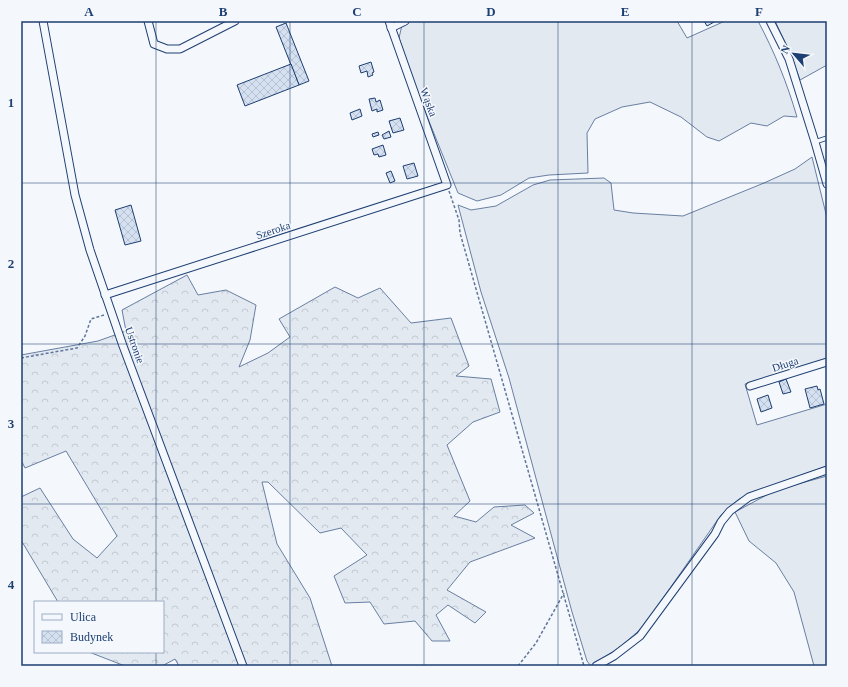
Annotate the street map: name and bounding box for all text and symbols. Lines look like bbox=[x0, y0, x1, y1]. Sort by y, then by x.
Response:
text: A bbox=[84, 4, 94, 19]
text: B bbox=[219, 4, 228, 19]
text: C bbox=[352, 4, 362, 19]
text: D bbox=[486, 4, 496, 19]
text: E bbox=[621, 4, 629, 19]
text: F bbox=[755, 4, 763, 19]
north arrow bbox=[774, 34, 814, 74]
text: N bbox=[778, 43, 792, 56]
street label: Wąska bbox=[418, 86, 440, 118]
text: 1 bbox=[8, 95, 14, 110]
street label: Szeroka bbox=[254, 219, 292, 241]
text: 2 bbox=[8, 256, 14, 271]
street label: Ustronie bbox=[123, 325, 147, 365]
street label: Długa bbox=[770, 354, 800, 374]
text: 3 bbox=[8, 416, 15, 431]
text: 4 bbox=[8, 577, 15, 592]
legend bbox=[34, 601, 164, 653]
text: Ulica bbox=[70, 610, 97, 624]
text: Budynek bbox=[70, 630, 113, 644]

